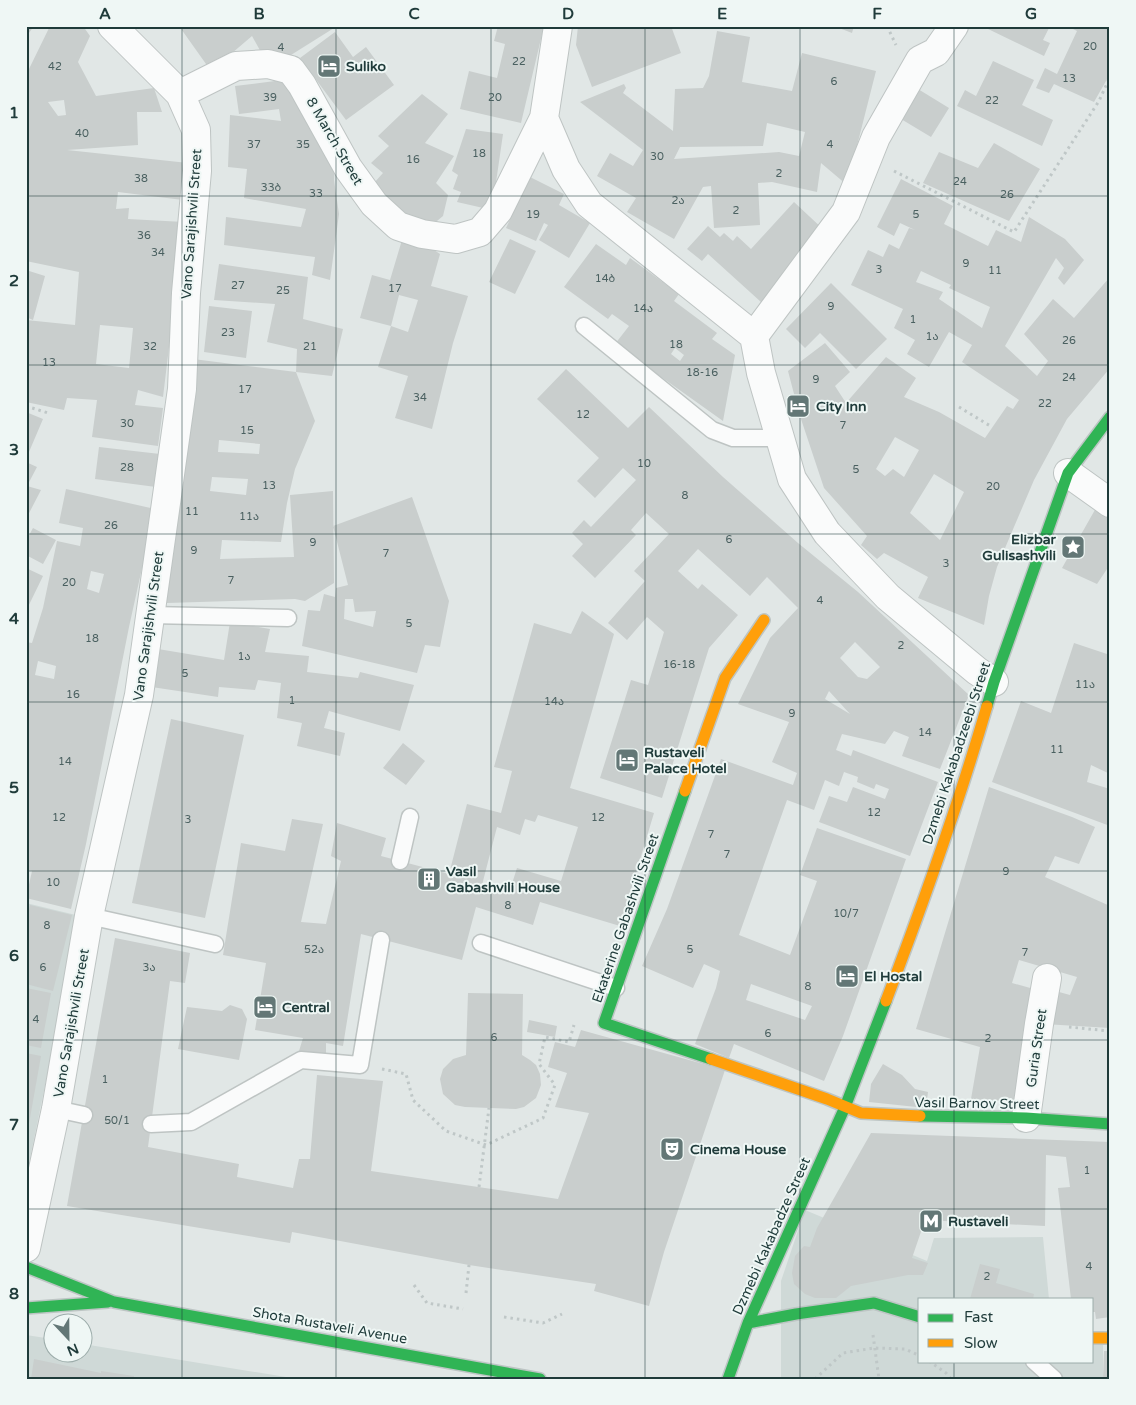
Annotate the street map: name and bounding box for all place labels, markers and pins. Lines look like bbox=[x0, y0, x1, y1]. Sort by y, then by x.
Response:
hotel icon: Suliko bbox=[316, 53, 342, 79]
place label: Suliko bbox=[346, 58, 386, 75]
hotel icon: City Inn bbox=[785, 393, 811, 419]
place label: City Inn bbox=[816, 398, 867, 415]
place label: Elizbar Gulisashvili bbox=[982, 531, 1057, 564]
place icon: Elizbar Gulisashvili bbox=[1060, 534, 1086, 560]
place label: Rustaveli Palace Hotel bbox=[644, 744, 727, 777]
hotel icon: Rustaveli Palace Hotel bbox=[614, 747, 640, 773]
place label: Vasil Gabashvili House bbox=[446, 863, 560, 896]
building icon: Vasil Gabashvili House bbox=[416, 866, 442, 892]
hotel icon: El Hostal bbox=[834, 963, 860, 989]
place label: El Hostal bbox=[864, 968, 922, 985]
hotel icon: Central bbox=[252, 994, 278, 1020]
place label: Central bbox=[282, 999, 330, 1016]
theatre icon: Cinema House bbox=[659, 1136, 685, 1162]
place label: Cinema House bbox=[690, 1141, 786, 1158]
metro station icon: Rustaveli bbox=[918, 1208, 944, 1234]
place label: Rustaveli bbox=[948, 1213, 1008, 1230]

